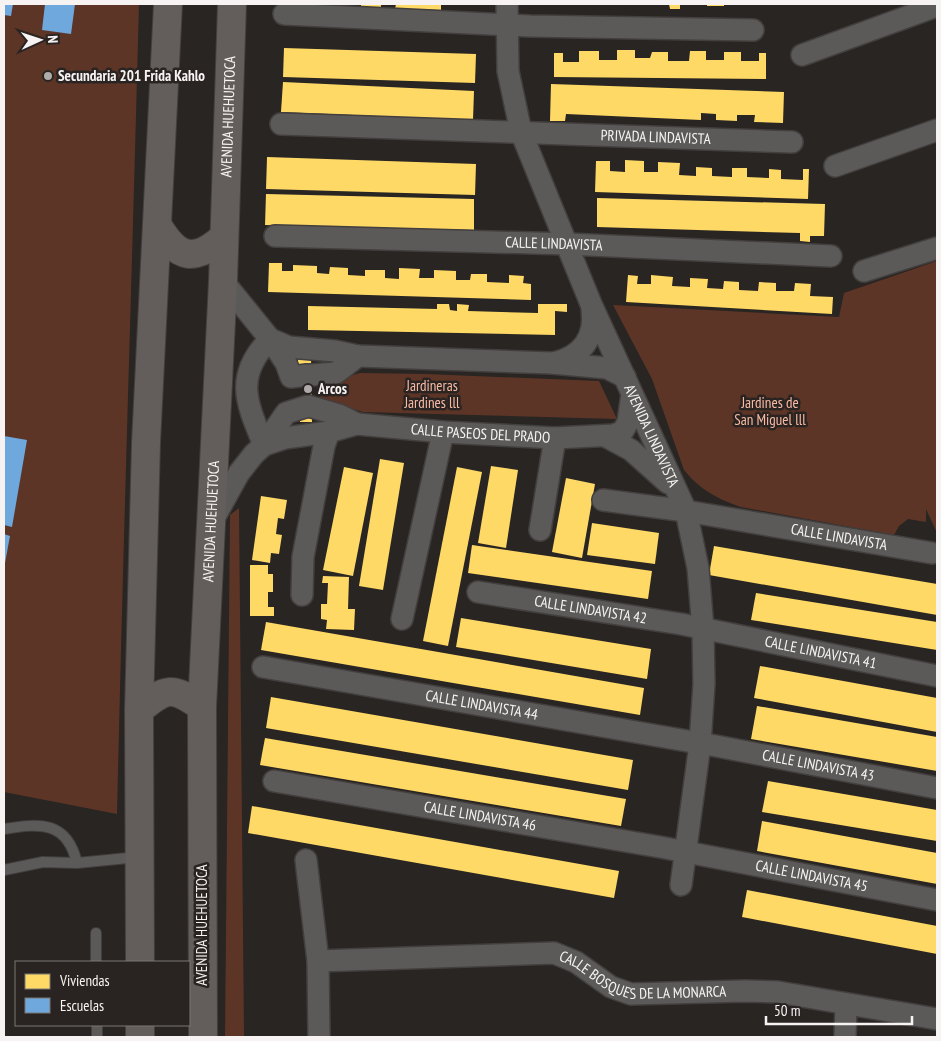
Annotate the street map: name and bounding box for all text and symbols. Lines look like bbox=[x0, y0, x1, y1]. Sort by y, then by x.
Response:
north arrow bbox=[15, 15, 65, 65]
text: N bbox=[44, 35, 62, 44]
street label: AVENIDA HUEHUETOCA bbox=[216, 55, 239, 178]
place label: Secundaria 201 Frida Kahlo bbox=[58, 66, 205, 85]
marker: Secundaria 201 Frida Kahlo bbox=[42, 70, 54, 82]
street label: PRIVADA LINDAVISTA bbox=[600, 125, 712, 148]
street label: CALLE LINDAVISTA bbox=[505, 232, 604, 255]
park label: Jardineras Jardines lll bbox=[404, 376, 460, 412]
place label: Arcos bbox=[317, 379, 347, 398]
street label: AVENIDA LINDAVISTA bbox=[620, 381, 684, 491]
marker: Arcos bbox=[302, 383, 314, 395]
park label: Jardines de San Miguel lll bbox=[734, 393, 806, 429]
street label: CALLE PASEOS DEL PRADO bbox=[410, 419, 551, 447]
street label: AVENIDA HUEHUETOCA bbox=[198, 459, 223, 582]
street label: CALLE LINDAVISTA bbox=[790, 519, 890, 554]
street label: CALLE LINDAVISTA 42 bbox=[533, 591, 648, 627]
street label: CALLE LINDAVISTA 41 bbox=[763, 631, 878, 672]
street label: CALLE LINDAVISTA 44 bbox=[424, 686, 540, 724]
street label: CALLE LINDAVISTA 43 bbox=[761, 745, 876, 785]
street label: CALLE LINDAVISTA 46 bbox=[422, 797, 538, 835]
street label: CALLE LINDAVISTA 45 bbox=[754, 856, 869, 896]
street label: AVENIDA HUEHUETOCA bbox=[192, 863, 211, 986]
street label: CALLE BOSQUES DE LA MONARCA bbox=[557, 946, 727, 1003]
legend bbox=[15, 961, 190, 1026]
text: Viviendas bbox=[59, 971, 110, 990]
scale bar bbox=[766, 994, 912, 1026]
text: Escuelas bbox=[60, 996, 104, 1015]
text: 50 m bbox=[774, 1001, 800, 1020]

